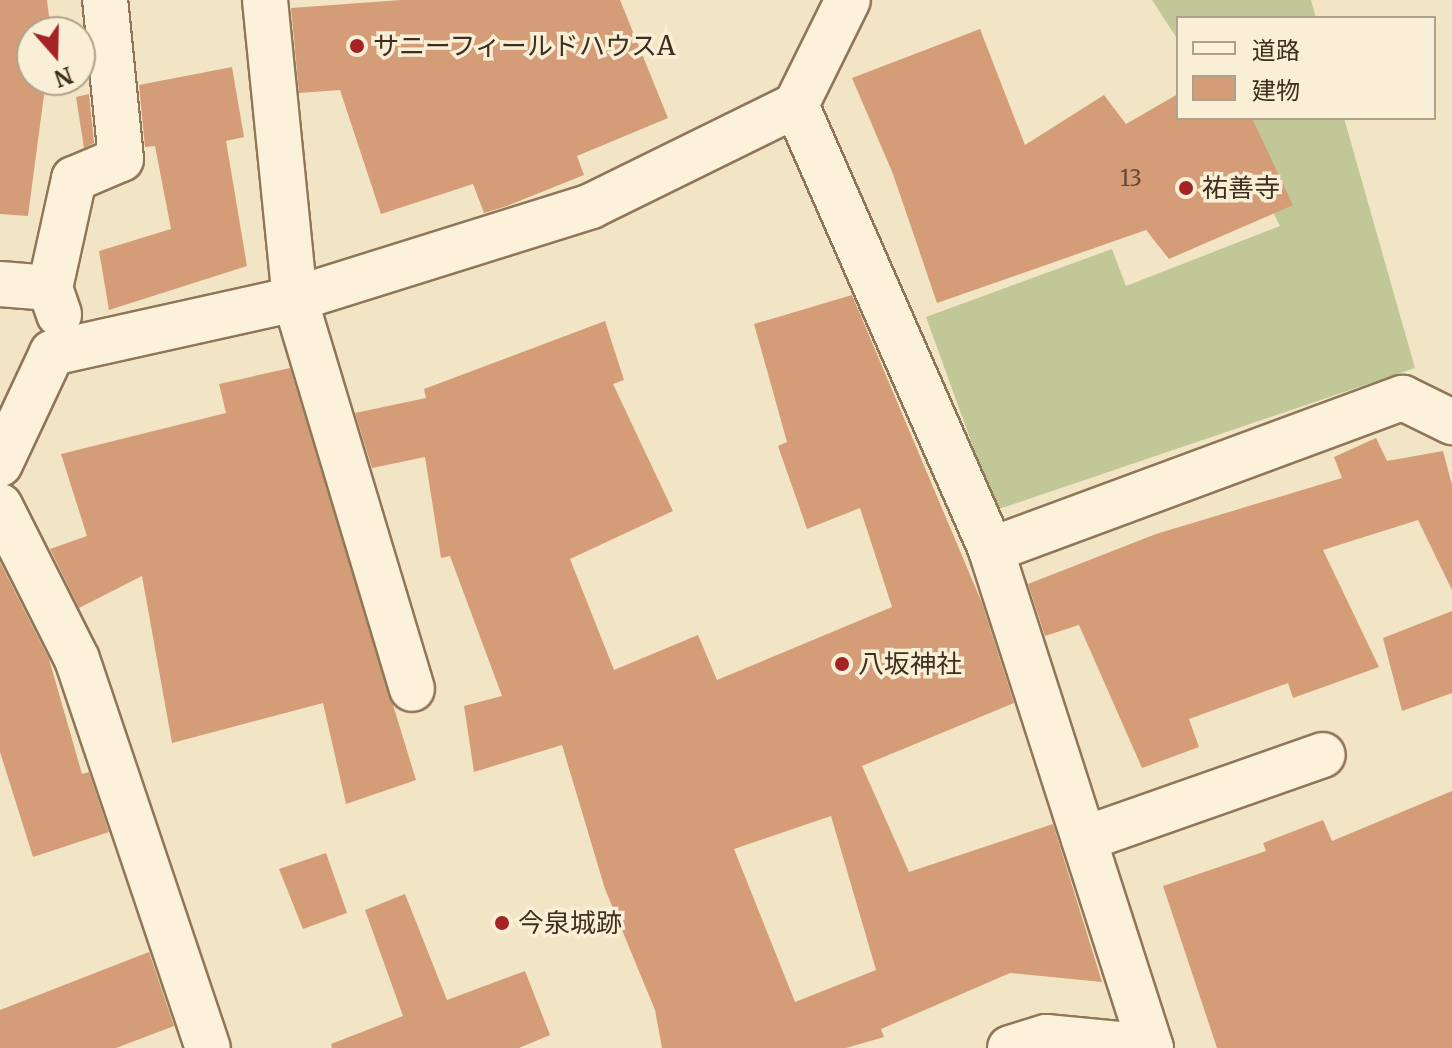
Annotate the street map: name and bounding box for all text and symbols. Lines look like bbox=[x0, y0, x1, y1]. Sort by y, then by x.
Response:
north arrow bbox=[16, 16, 96, 96]
legend bbox=[1176, 16, 1436, 120]
place label: サニーフィールドハウスA bbox=[373, 30, 677, 62]
text: 道路 bbox=[1252, 35, 1300, 66]
marker: サニーフィールドハウスA bbox=[348, 37, 366, 55]
text: N bbox=[51, 61, 76, 93]
text: 建物 bbox=[1252, 75, 1300, 106]
house number: 13 bbox=[1120, 166, 1142, 192]
place label: 祐善寺 bbox=[1202, 172, 1280, 204]
marker: 祐善寺 bbox=[1177, 179, 1195, 197]
place label: 八坂神社 bbox=[858, 648, 962, 680]
marker: 八坂神社 bbox=[833, 655, 851, 673]
place label: 今泉城跡 bbox=[518, 907, 622, 939]
marker: 今泉城跡 bbox=[493, 914, 511, 932]

